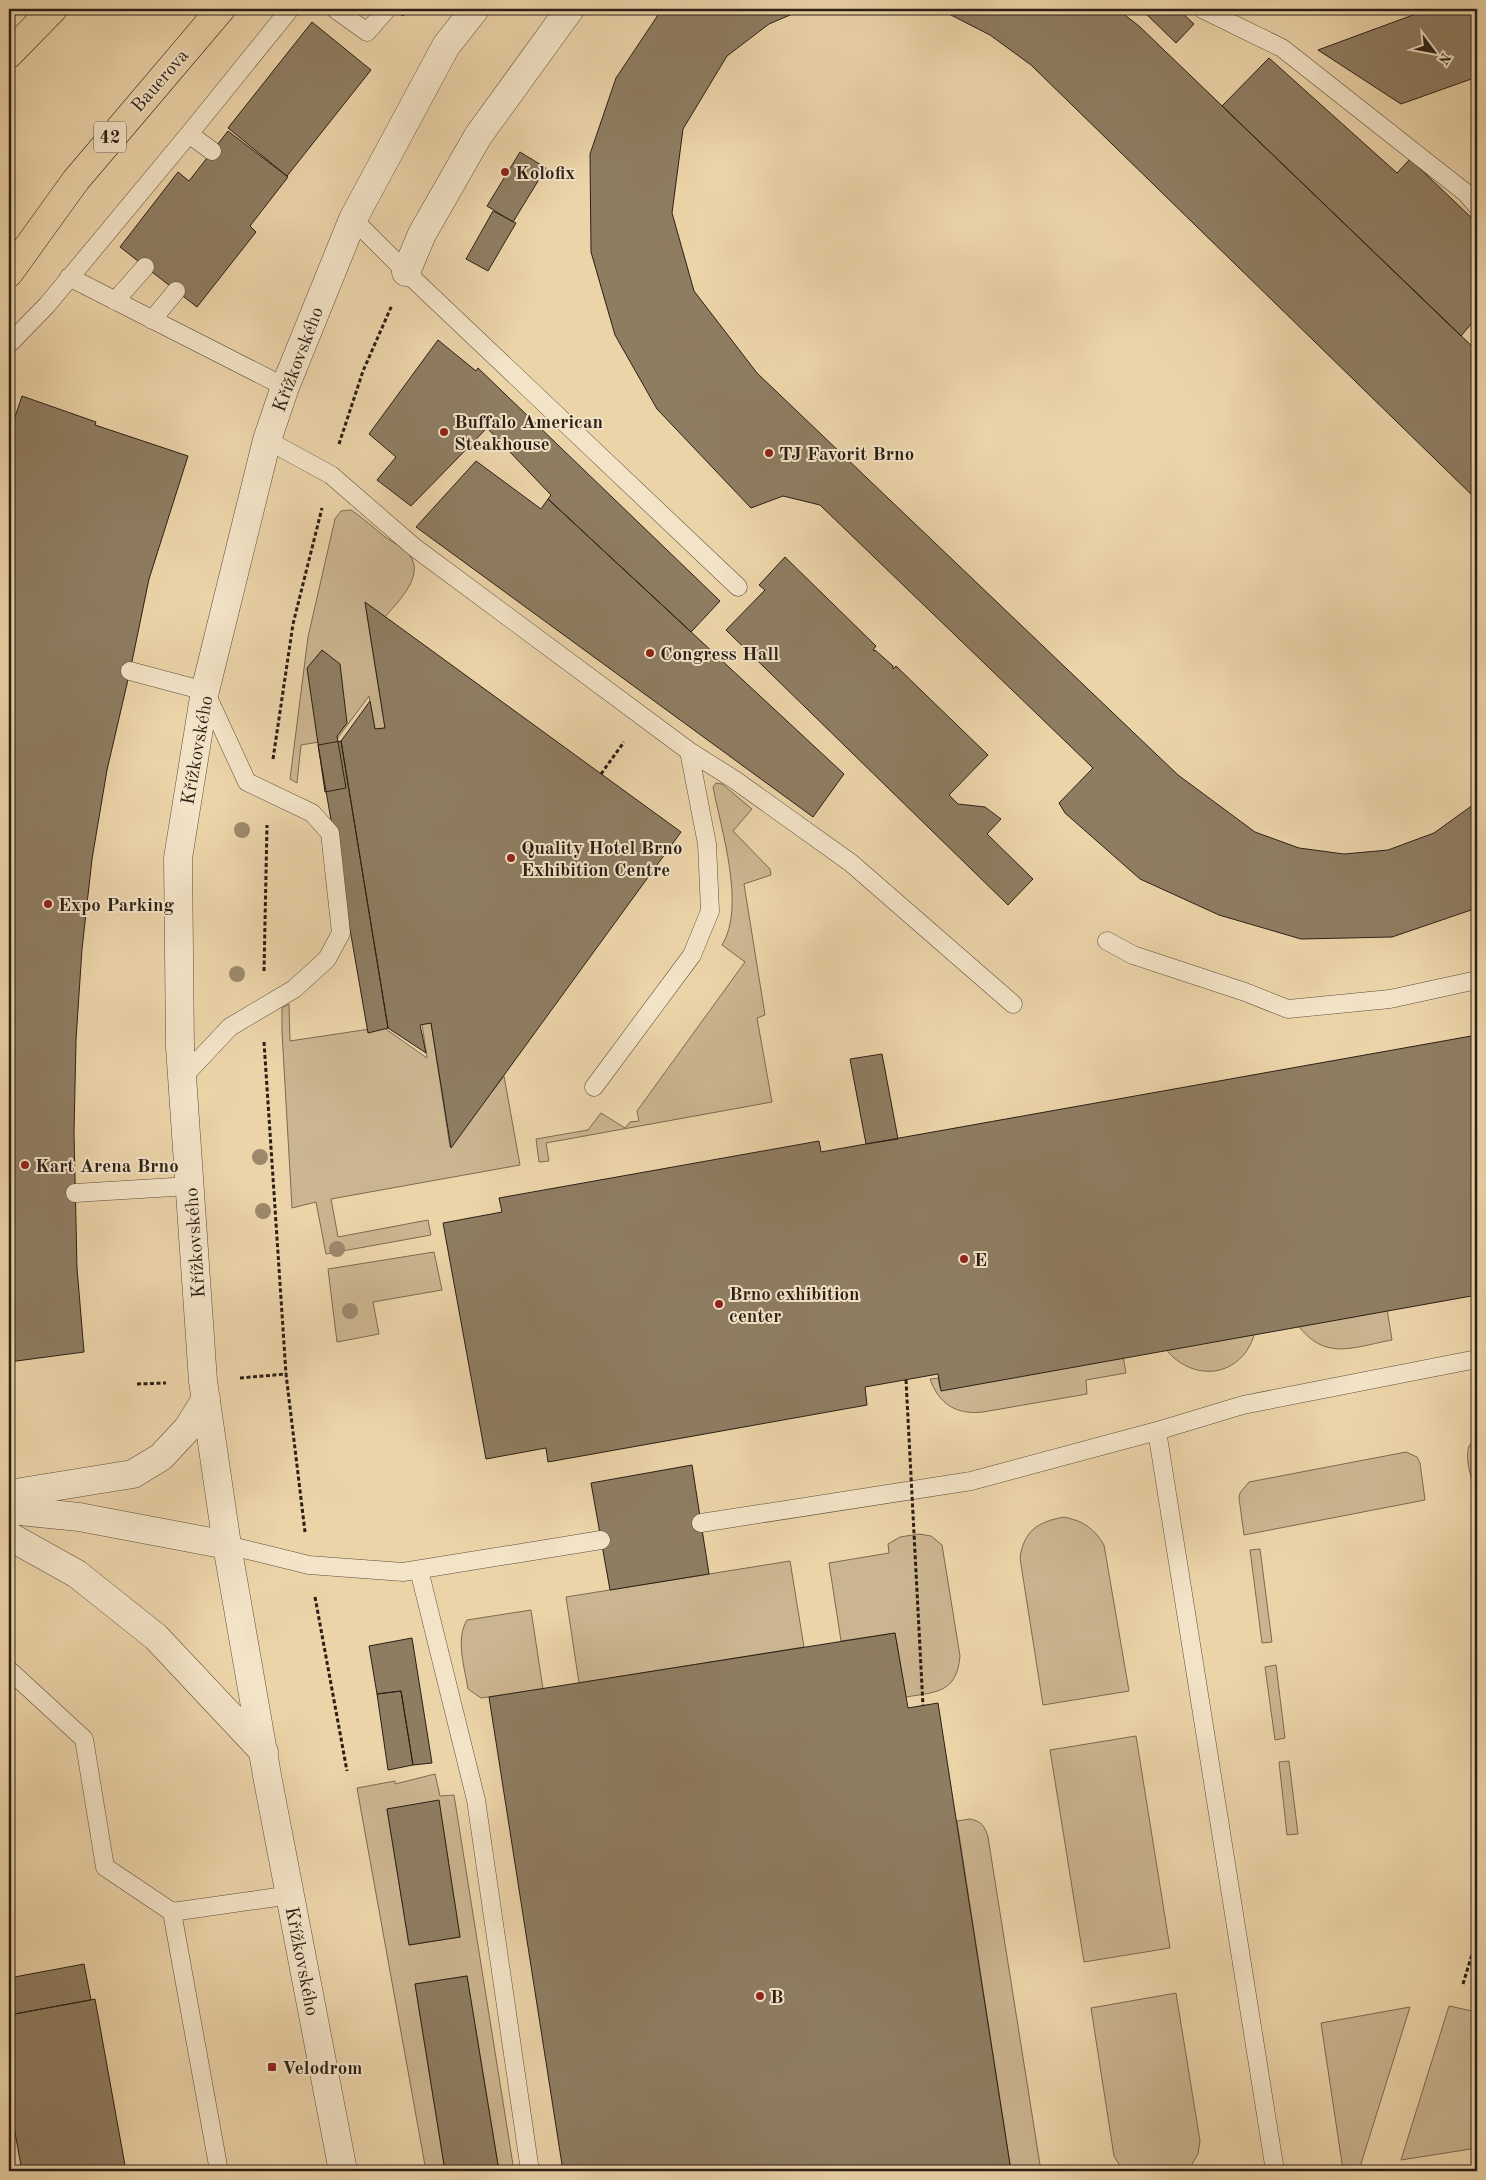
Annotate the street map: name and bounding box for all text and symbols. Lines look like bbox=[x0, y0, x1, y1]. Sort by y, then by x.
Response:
north arrow bbox=[1408, 28, 1458, 78]
street label: Bauerova bbox=[129, 46, 194, 117]
text: N bbox=[1435, 50, 1453, 67]
road number: 42 bbox=[94, 121, 126, 152]
place label: Kolofix bbox=[515, 165, 575, 184]
marker: Kolofix bbox=[499, 166, 511, 178]
street label: Křížkovského bbox=[271, 305, 328, 415]
place label: Buffalo American Steakhouse bbox=[454, 414, 603, 455]
marker: Buffalo American Steakhouse bbox=[438, 426, 450, 438]
place label: TJ Favorit Brno bbox=[779, 446, 914, 465]
marker: TJ Favorit Brno bbox=[763, 447, 775, 459]
place label: Congress Hall bbox=[660, 646, 779, 665]
marker: Congress Hall bbox=[644, 647, 656, 659]
street label: Křížkovského bbox=[179, 694, 217, 807]
place label: Quality Hotel Brno Exhibition Centre bbox=[521, 840, 682, 881]
marker: Quality Hotel Brno Exhibition Centre bbox=[505, 852, 517, 864]
place label: Expo Parking bbox=[58, 897, 174, 916]
marker: Expo Parking bbox=[42, 898, 54, 910]
place label: Kart Arena Brno bbox=[35, 1158, 179, 1177]
marker: Kart Arena Brno bbox=[19, 1159, 31, 1171]
street label: Křížkovského bbox=[183, 1187, 210, 1299]
place label: E bbox=[974, 1252, 987, 1271]
marker: E bbox=[958, 1253, 970, 1265]
place label: Brno exhibition center bbox=[729, 1286, 860, 1327]
marker: Brno exhibition center bbox=[713, 1298, 725, 1310]
street label: Křížkovského bbox=[281, 1905, 320, 2018]
place label: B bbox=[770, 1989, 784, 2008]
marker: B bbox=[754, 1990, 766, 2002]
place label: Velodrom bbox=[282, 2060, 362, 2079]
marker: Velodrom bbox=[266, 2061, 278, 2073]

